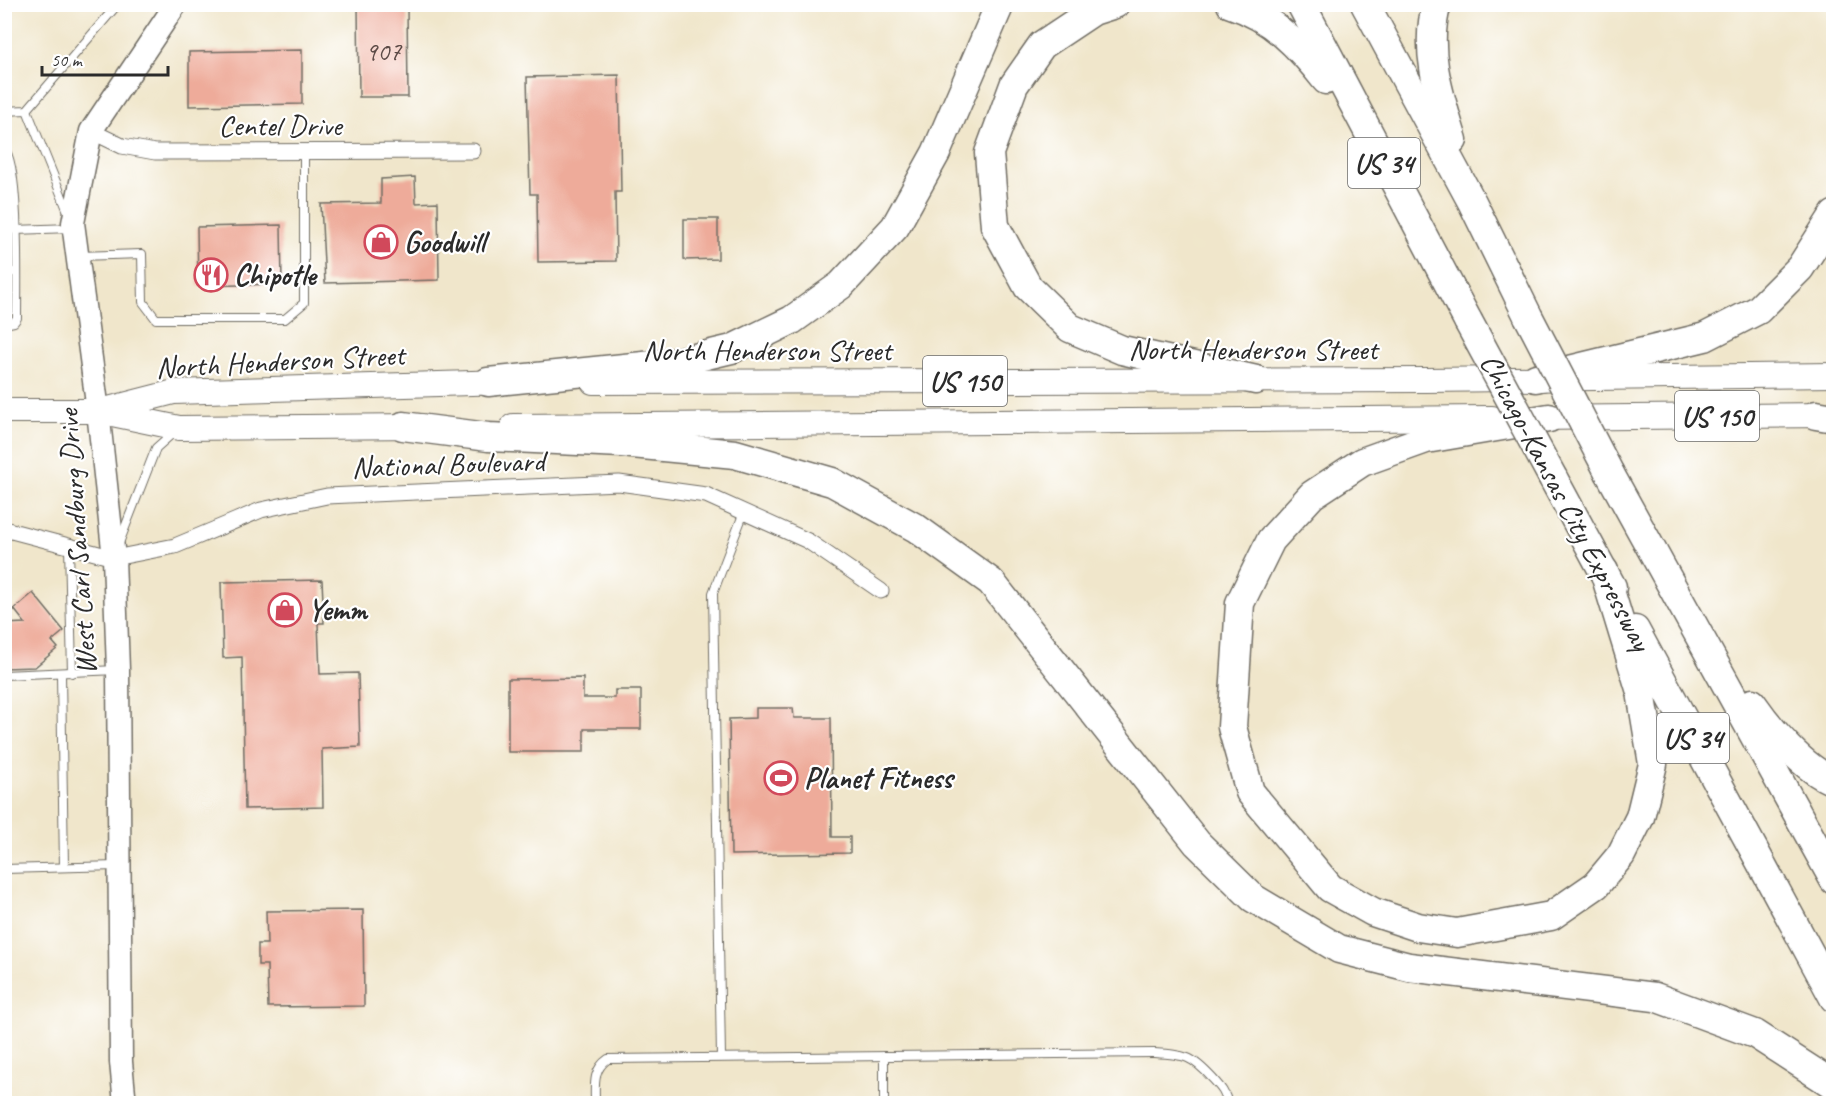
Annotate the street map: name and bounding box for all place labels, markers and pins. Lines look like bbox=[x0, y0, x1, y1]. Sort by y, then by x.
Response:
place label: Goodwill bbox=[404, 223, 490, 261]
shop icon: Goodwill bbox=[363, 224, 399, 260]
place label: Chipotle bbox=[234, 256, 318, 294]
restaurant icon: Chipotle bbox=[193, 257, 229, 293]
place label: Yemm bbox=[308, 591, 368, 629]
shop icon: Yemm bbox=[267, 592, 303, 628]
place label: Planet Fitness bbox=[804, 759, 956, 797]
sports icon: Planet Fitness bbox=[763, 760, 799, 796]

